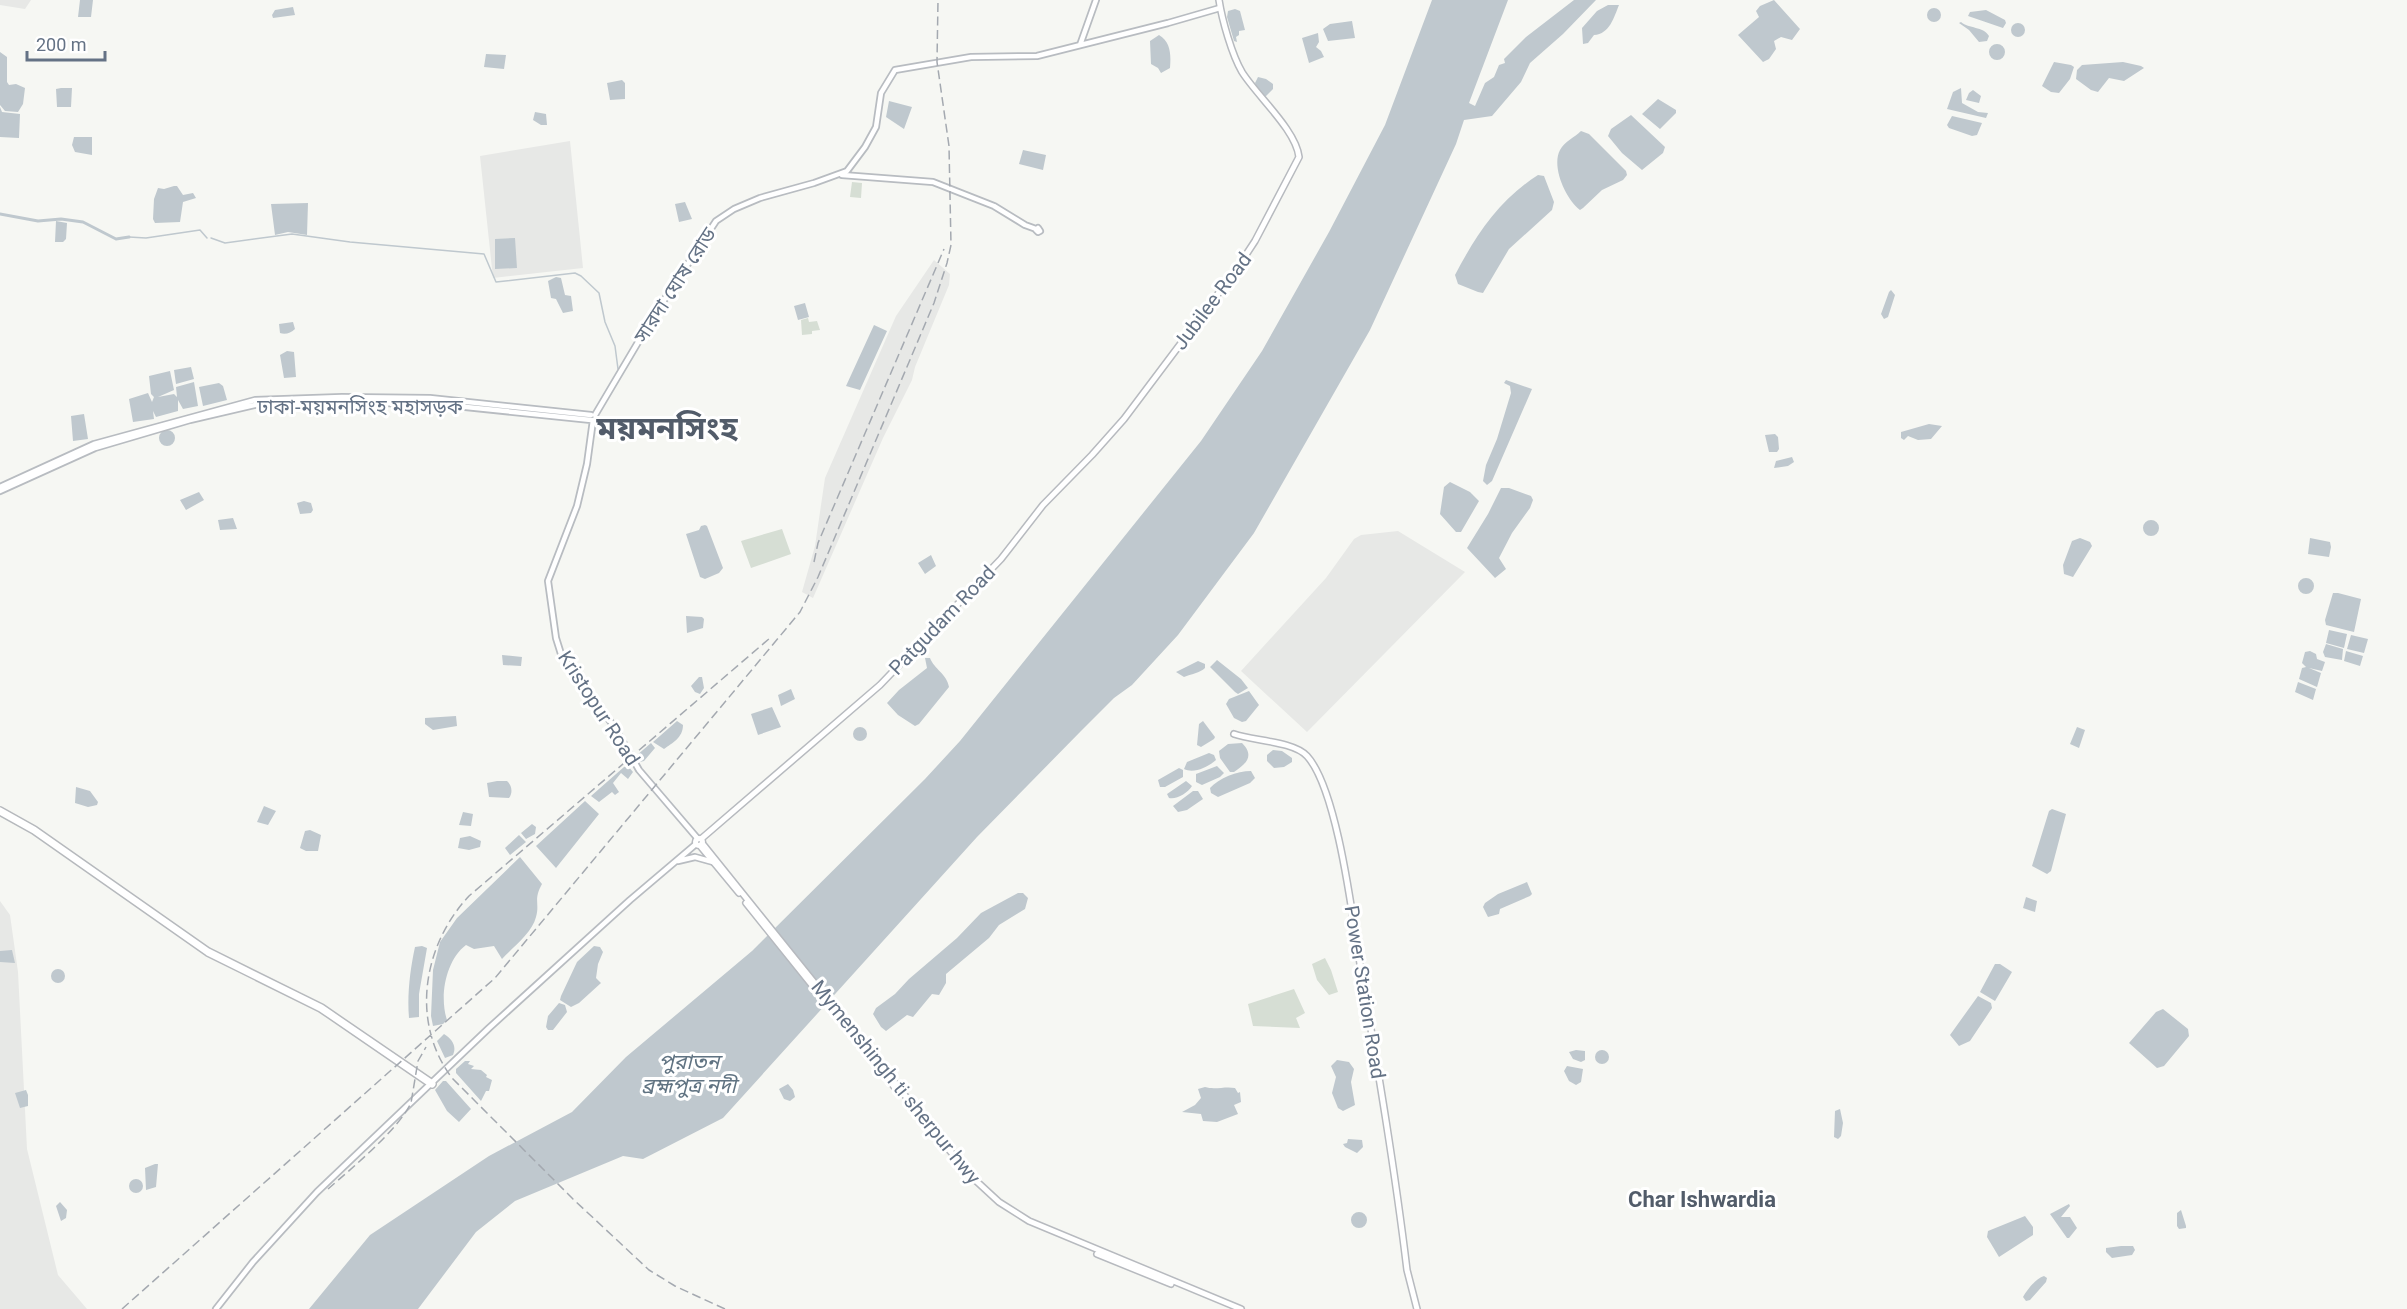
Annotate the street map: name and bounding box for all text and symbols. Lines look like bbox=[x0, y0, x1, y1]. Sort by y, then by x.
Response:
scale bar bbox=[27, 24, 105, 62]
text: 200 m bbox=[36, 34, 87, 55]
street label: সারদা ঘোষ রোড bbox=[628, 222, 721, 348]
street label: Jubilee Road bbox=[1168, 248, 1256, 354]
street label: ঢাকা-ময়মনসিংহ মহাসড়ক bbox=[256, 395, 464, 419]
district label: ময়মনসিংহ bbox=[596, 409, 738, 447]
street label: Patgudam Road bbox=[884, 560, 1000, 680]
street label: Kristopur Road bbox=[553, 646, 645, 770]
street label: Power Station Road bbox=[1339, 904, 1391, 1080]
street label: Mymenshingh ti sherpur hwy bbox=[806, 975, 986, 1189]
water label: পুরাতন ব্রহ্মপুত্র নদী bbox=[642, 1050, 741, 1098]
district label: Char Ishwardia bbox=[1628, 1187, 1776, 1212]

